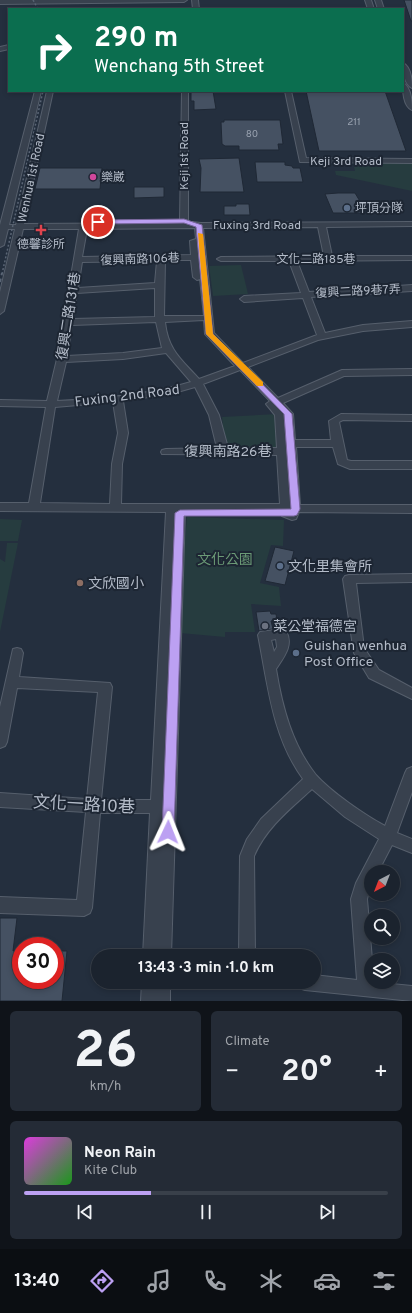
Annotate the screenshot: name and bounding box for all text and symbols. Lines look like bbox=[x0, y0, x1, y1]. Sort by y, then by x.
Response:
text: 290 m bbox=[94, 21, 178, 57]
icon: right bbox=[28, 24, 80, 76]
text: Wenchang 5th Street bbox=[94, 56, 264, 79]
house number: 211 bbox=[347, 116, 361, 129]
street label: Keji 1st Road bbox=[177, 122, 193, 190]
house number: 80 bbox=[246, 128, 258, 141]
street label: Wenhua 1st Road bbox=[15, 132, 49, 224]
street label: Keji 3rd Road bbox=[310, 154, 382, 170]
place label: 樂崴 bbox=[101, 170, 125, 186]
marker: 樂崴 bbox=[88, 172, 98, 182]
place label: 坪頂分隊 bbox=[355, 201, 403, 217]
marker: 坪頂分隊 bbox=[342, 203, 352, 213]
pin bbox=[81, 205, 115, 239]
icon: arrive bbox=[87, 211, 109, 233]
street label: Fuxing 3rd Road bbox=[213, 218, 301, 234]
marker: 德馨診所 bbox=[35, 224, 47, 236]
place label: 德馨診所 bbox=[17, 237, 65, 253]
street label: 復興南路106巷 bbox=[100, 251, 180, 269]
street label: 文化二路185巷 bbox=[276, 252, 356, 268]
street label: 復興二路131巷 bbox=[54, 271, 85, 361]
street label: 復興二路9巷7弄 bbox=[315, 282, 401, 302]
street label: Fuxing 2nd Road bbox=[74, 382, 181, 411]
street label: 復興南路26巷 bbox=[185, 444, 271, 461]
park label: 文化公園 bbox=[197, 551, 253, 569]
place label: 文化里集會所 bbox=[288, 558, 372, 576]
marker: 文化里集會所 bbox=[275, 561, 285, 571]
place label: 文欣國小 bbox=[88, 576, 144, 593]
marker: 文欣國小 bbox=[75, 578, 85, 588]
place label: 菜公堂福德宮 bbox=[273, 618, 357, 636]
marker: 菜公堂福德宮 bbox=[260, 621, 270, 631]
place label: Guishan wenhua Post Office bbox=[304, 638, 407, 671]
marker: Guishan wenhua Post Office bbox=[291, 648, 301, 658]
street label: 文化一路10巷 bbox=[32, 792, 136, 820]
position arrow bbox=[147, 811, 189, 853]
north arrow bbox=[364, 865, 400, 901]
map controls bbox=[364, 865, 400, 989]
button: search bbox=[364, 909, 400, 945]
speed limit sign: 30 bbox=[12, 937, 64, 989]
button: layers bbox=[364, 953, 400, 989]
text: 13:43 · 3 min · 1.0 km bbox=[138, 959, 274, 978]
text: 26 bbox=[74, 1020, 137, 1086]
text: Climate bbox=[225, 1034, 270, 1050]
text: 20° bbox=[281, 1054, 332, 1091]
text: − bbox=[225, 1059, 239, 1086]
text: + bbox=[374, 1059, 388, 1086]
text: km/h bbox=[90, 1079, 121, 1095]
text: Neon Rain bbox=[84, 1144, 156, 1163]
text: Kite Club bbox=[84, 1163, 137, 1179]
icon: previous bbox=[74, 1201, 96, 1223]
icon: pause bbox=[195, 1201, 217, 1223]
icon: next bbox=[316, 1201, 338, 1223]
icon: directions bbox=[88, 1267, 116, 1295]
icon: music bbox=[145, 1267, 173, 1295]
icon: phone bbox=[201, 1267, 229, 1295]
icon: climate bbox=[257, 1267, 285, 1295]
icon: car bbox=[313, 1267, 341, 1295]
icon: filters bbox=[370, 1267, 398, 1295]
text: 13:40 bbox=[14, 1270, 60, 1293]

